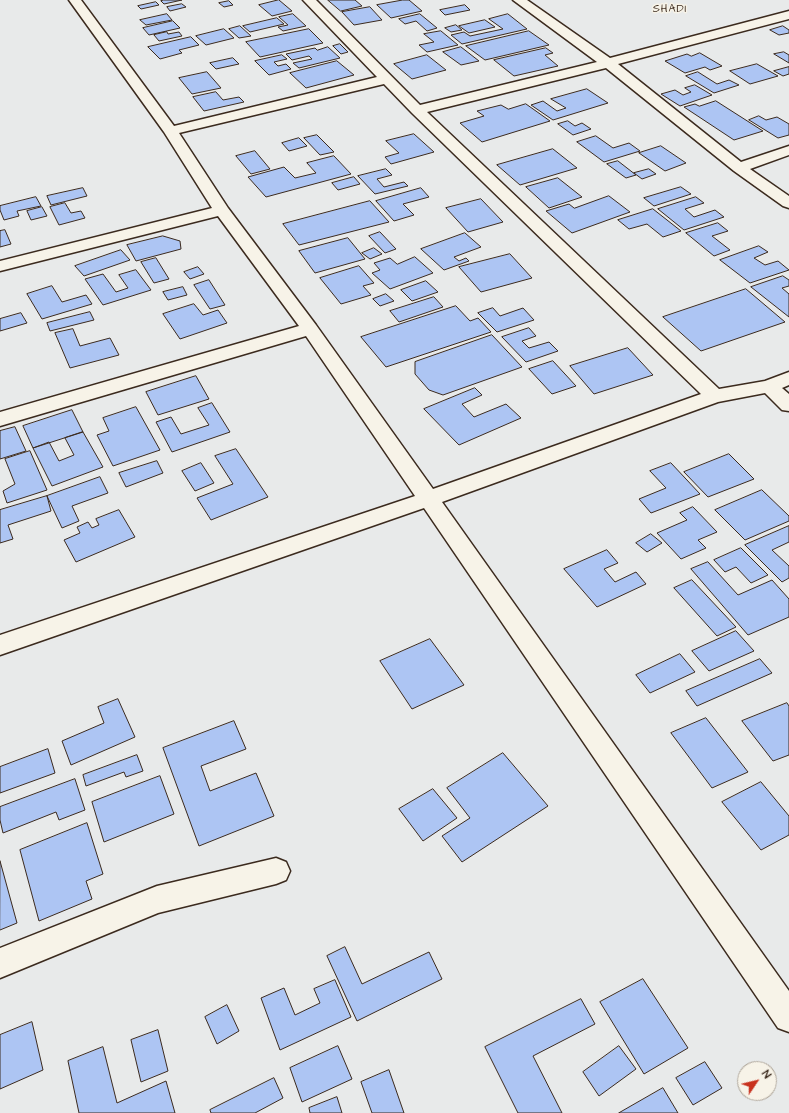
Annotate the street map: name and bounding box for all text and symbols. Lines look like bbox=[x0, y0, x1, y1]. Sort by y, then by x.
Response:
district label: SHADI bbox=[653, 3, 687, 17]
north arrow bbox=[737, 1061, 777, 1101]
text: N bbox=[758, 1067, 775, 1082]

